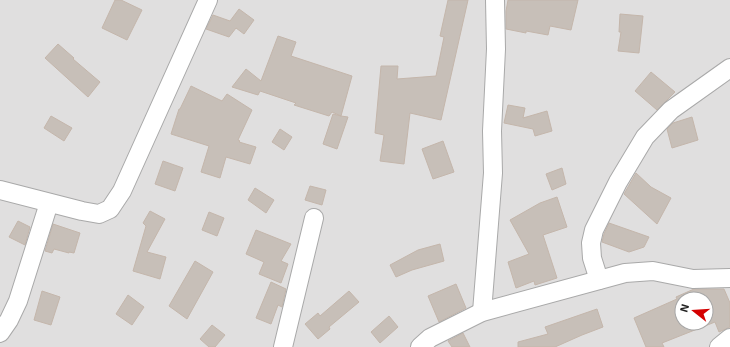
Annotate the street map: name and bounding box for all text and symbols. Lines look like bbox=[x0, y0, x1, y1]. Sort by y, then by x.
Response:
north arrow bbox=[674, 291, 714, 331]
text: N bbox=[677, 302, 691, 314]

